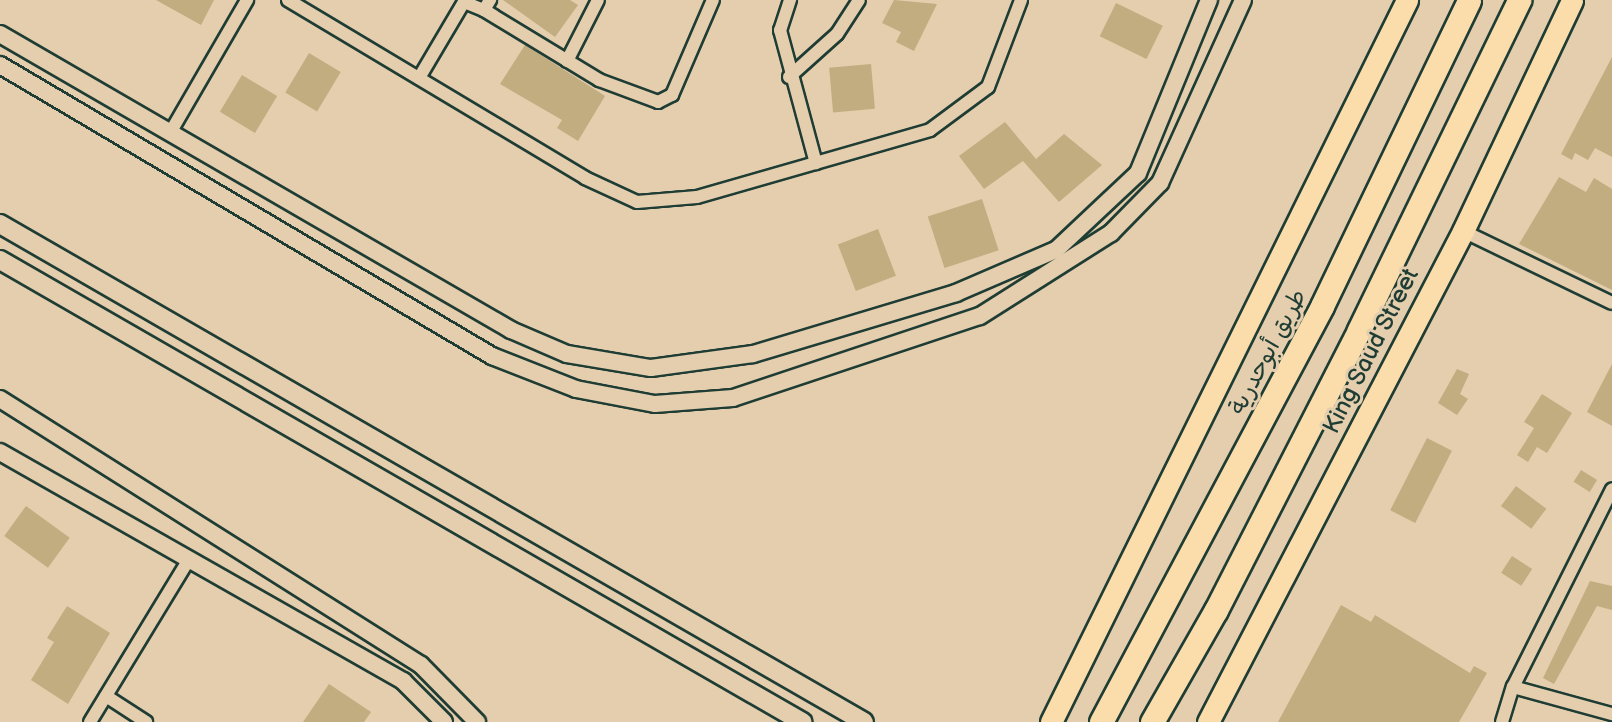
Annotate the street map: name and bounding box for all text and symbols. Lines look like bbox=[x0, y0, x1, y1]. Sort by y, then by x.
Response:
street label: King Saud Street bbox=[1317, 263, 1425, 439]
street label: طريق أبوحدرية bbox=[1223, 284, 1313, 420]

